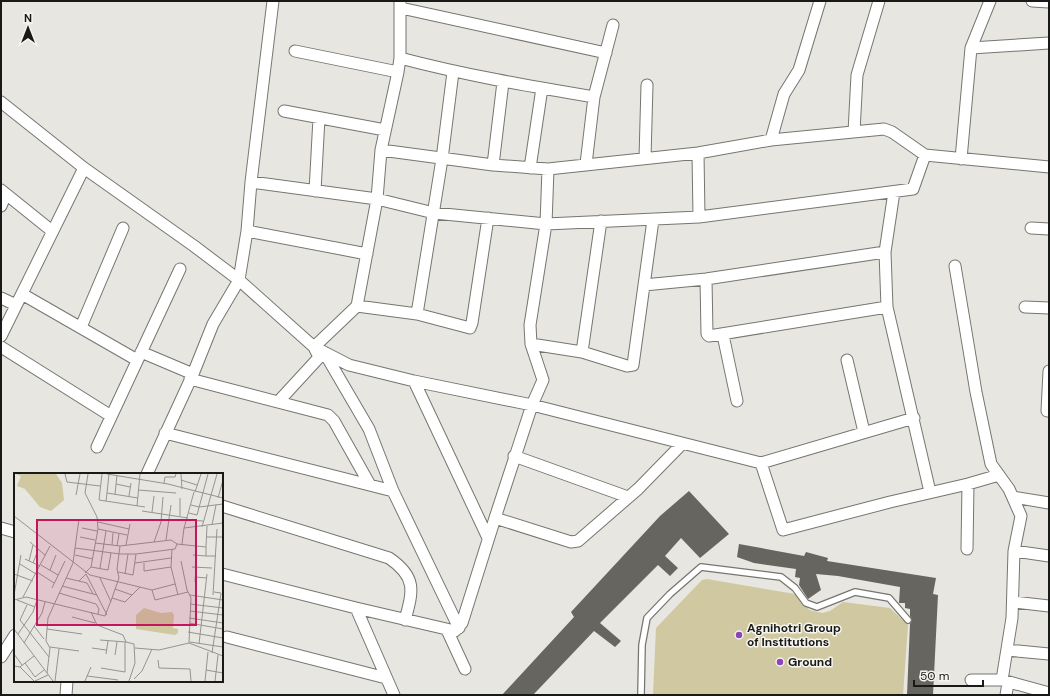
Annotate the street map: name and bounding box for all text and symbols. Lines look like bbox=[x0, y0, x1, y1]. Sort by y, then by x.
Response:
north arrow bbox=[8, 8, 48, 48]
text: N bbox=[24, 11, 32, 25]
inset map bbox=[14, 473, 223, 682]
place label: Agnihotri Group of Institutions bbox=[747, 620, 841, 650]
marker: Agnihotri Group of Institutions bbox=[734, 630, 744, 640]
place label: Ground bbox=[788, 654, 832, 670]
marker: Ground bbox=[775, 657, 785, 667]
scale bar bbox=[914, 662, 983, 688]
text: 50 m bbox=[920, 668, 949, 684]

